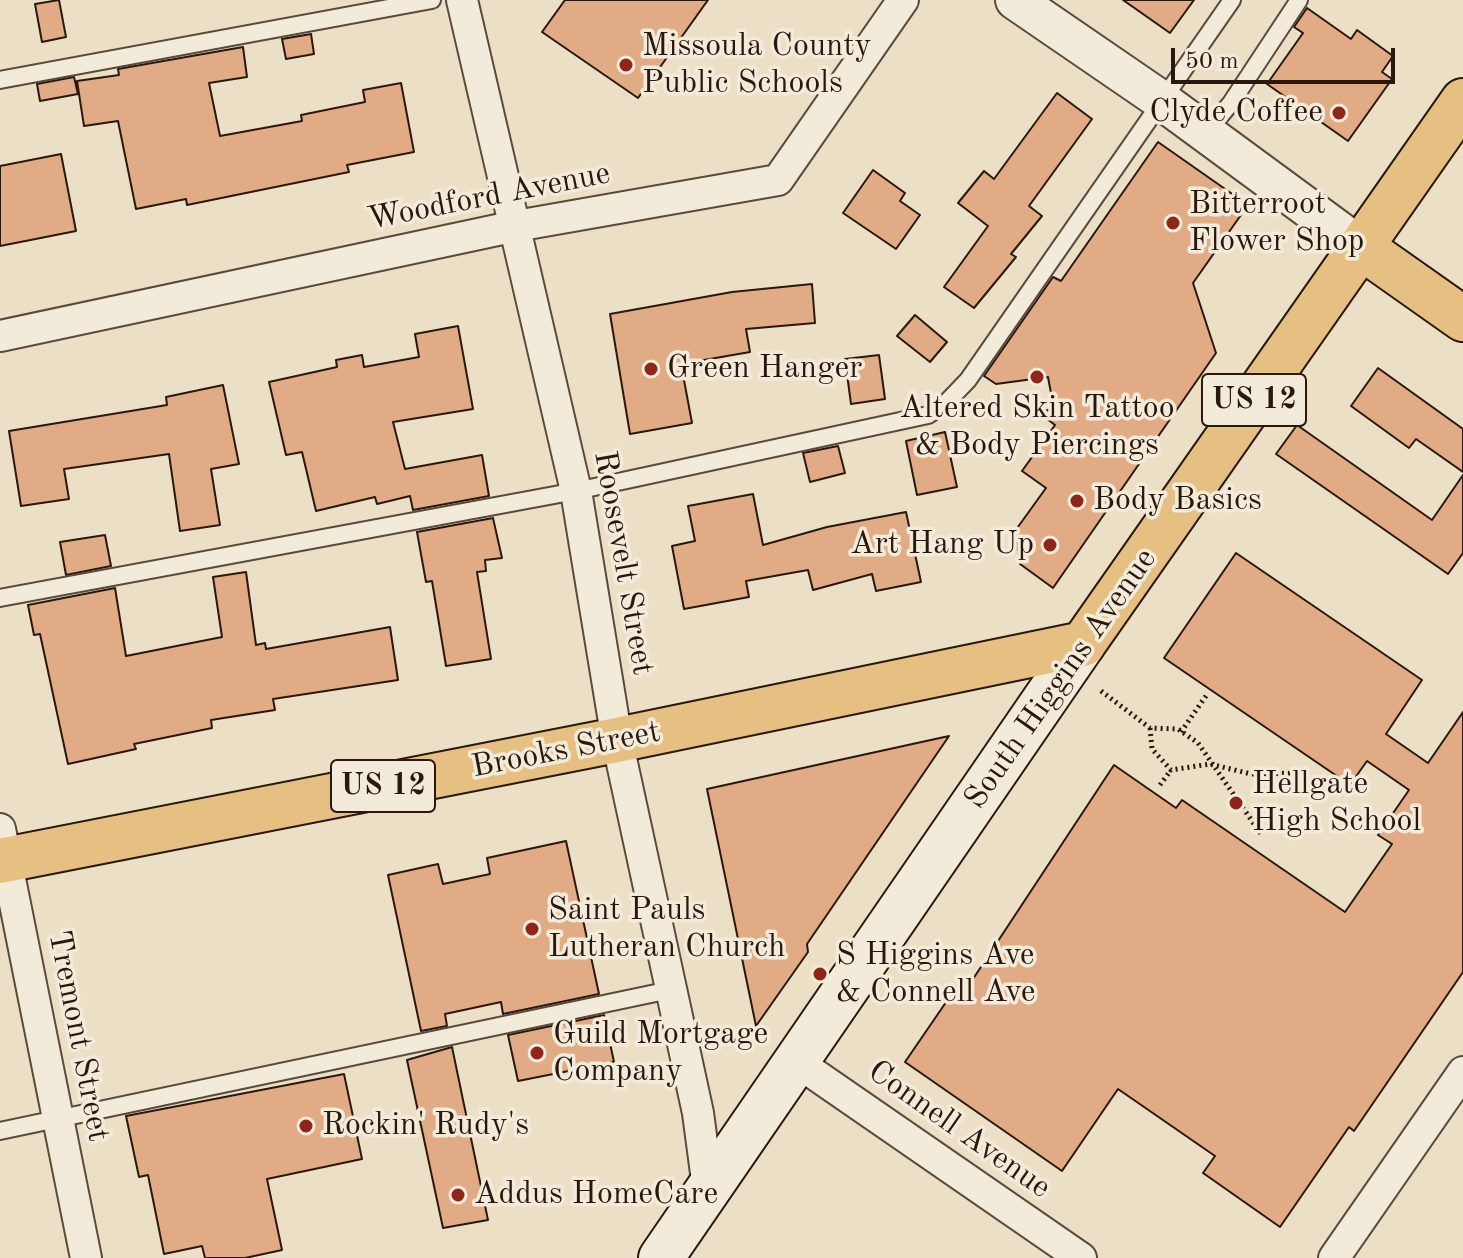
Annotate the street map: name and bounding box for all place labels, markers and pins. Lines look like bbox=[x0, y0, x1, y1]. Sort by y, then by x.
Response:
place label: Missoula County Public Schools bbox=[642, 28, 871, 103]
marker: Missoula County Public Schools bbox=[617, 56, 635, 74]
place label: Clyde Coffee bbox=[1149, 94, 1323, 132]
marker: Clyde Coffee bbox=[1330, 104, 1348, 122]
place label: Bitterroot Flower Shop bbox=[1189, 186, 1364, 261]
marker: Bitterroot Flower Shop bbox=[1164, 214, 1182, 232]
place label: Green Hanger bbox=[667, 350, 862, 388]
marker: Green Hanger bbox=[642, 360, 660, 378]
marker: Altered Skin Tattoo & Body Piercings bbox=[1028, 368, 1046, 386]
place label: Altered Skin Tattoo & Body Piercings bbox=[899, 390, 1175, 465]
place label: Body Basics bbox=[1093, 482, 1262, 520]
marker: Body Basics bbox=[1068, 492, 1086, 510]
place label: Art Hang Up bbox=[850, 526, 1034, 564]
marker: Art Hang Up bbox=[1041, 536, 1059, 554]
place label: Hellgate High School bbox=[1252, 766, 1421, 841]
marker: Hellgate High School bbox=[1227, 794, 1245, 812]
place label: Saint Pauls Lutheran Church bbox=[548, 892, 785, 967]
marker: Saint Pauls Lutheran Church bbox=[523, 920, 541, 938]
place label: S Higgins Ave & Connell Ave bbox=[836, 937, 1035, 1012]
marker: S Higgins Ave & Connell Ave bbox=[811, 965, 829, 983]
place label: Guild Mortgage Company bbox=[553, 1016, 768, 1091]
marker: Guild Mortgage Company bbox=[528, 1044, 546, 1062]
place label: Rockin' Rudy's bbox=[322, 1107, 529, 1145]
marker: Rockin' Rudy's bbox=[297, 1117, 315, 1135]
place label: Addus HomeCare bbox=[474, 1176, 718, 1214]
marker: Addus HomeCare bbox=[449, 1186, 467, 1204]

